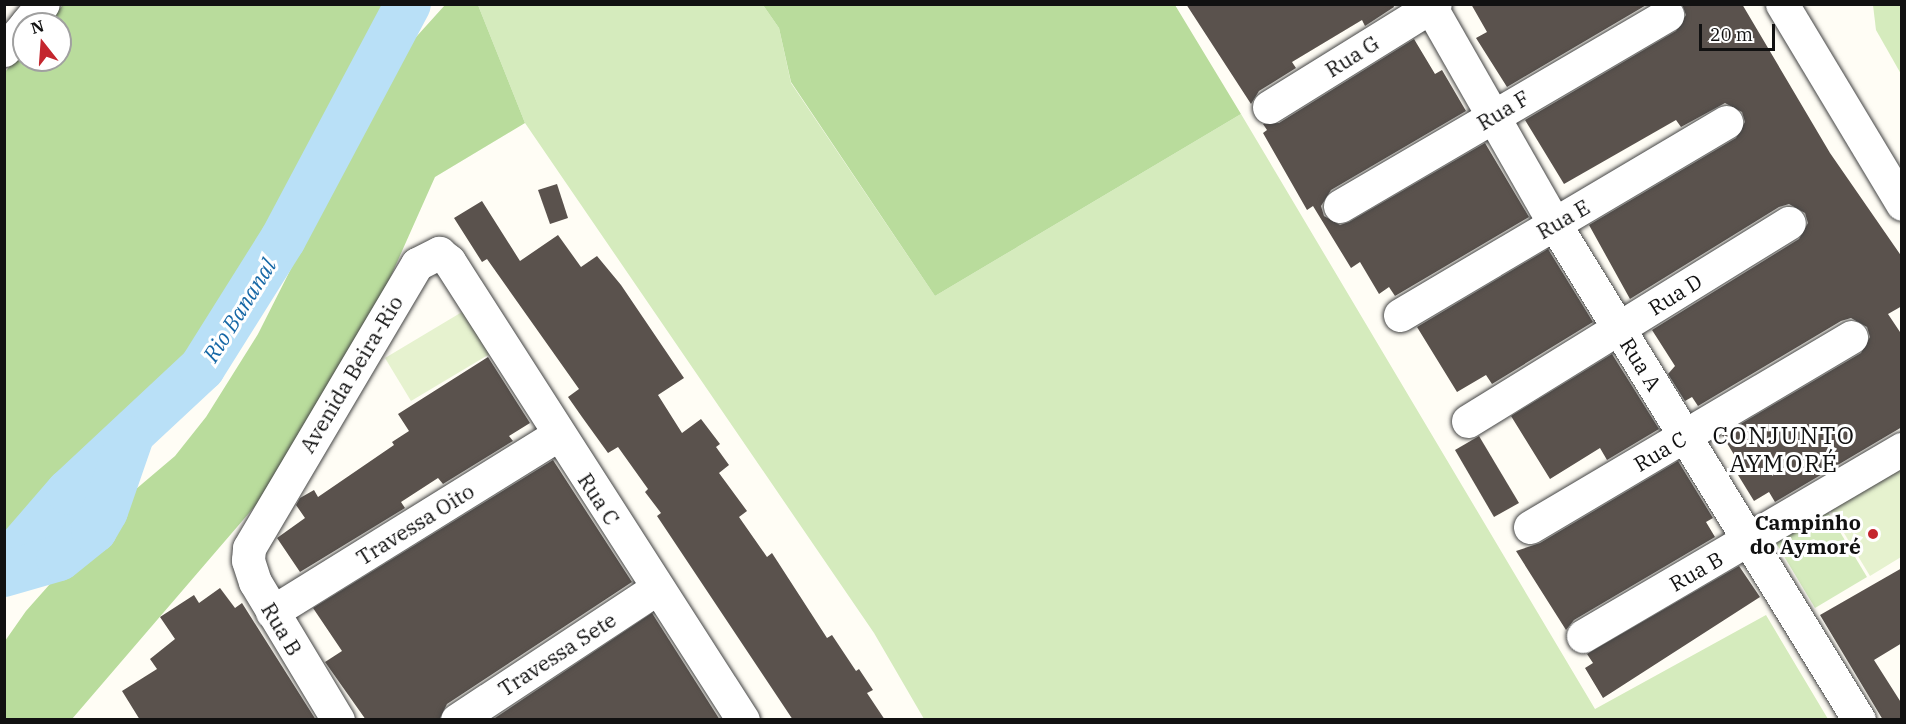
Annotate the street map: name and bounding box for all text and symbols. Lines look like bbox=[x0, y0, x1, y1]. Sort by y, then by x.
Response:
north arrow bbox=[12, 12, 72, 72]
scale bar bbox=[1702, 12, 1778, 50]
text: N bbox=[28, 15, 46, 38]
text: 20 m bbox=[1710, 23, 1753, 46]
street label: Rua G bbox=[1321, 30, 1383, 82]
street label: Rua F bbox=[1472, 85, 1534, 135]
street label: Rua E bbox=[1532, 194, 1594, 244]
water label: Rio Bananal bbox=[197, 254, 281, 366]
street label: Rua D bbox=[1644, 268, 1706, 320]
street label: Avenida Beira-Rio bbox=[294, 291, 408, 457]
street label: Rua A bbox=[1615, 333, 1667, 395]
district label: CONJUNTO AYMORÉ bbox=[1713, 422, 1855, 478]
street label: Rua C bbox=[1629, 426, 1691, 476]
street label: Rua C bbox=[573, 468, 625, 530]
street label: Travessa Oito bbox=[352, 478, 478, 570]
place label: Campinho do Aymoré bbox=[1750, 509, 1861, 559]
marker: Campinho do Aymoré bbox=[1866, 527, 1880, 541]
street label: Rua B bbox=[1665, 546, 1727, 596]
street label: Rua B bbox=[256, 598, 308, 660]
street label: Travessa Sete bbox=[493, 607, 621, 701]

